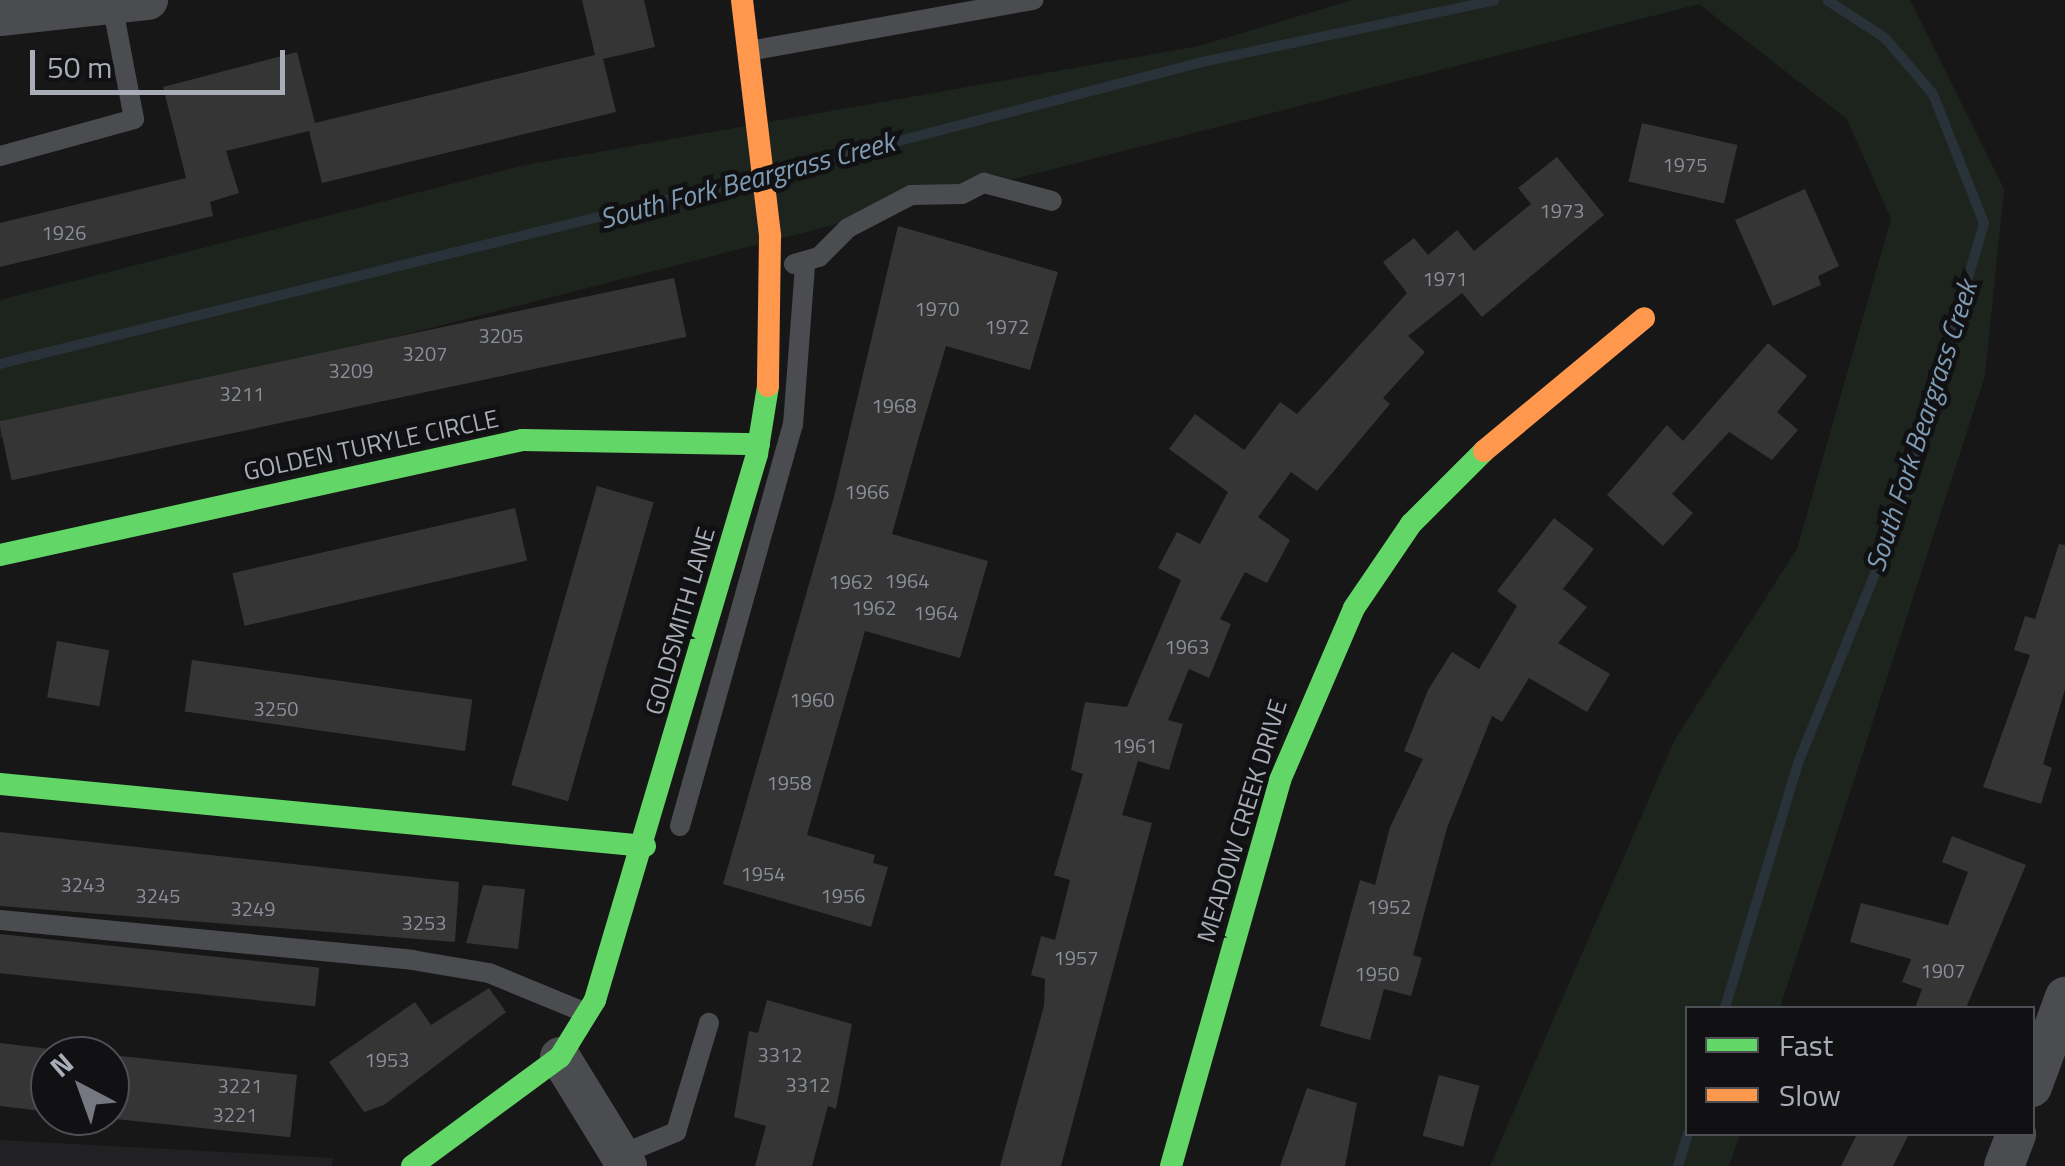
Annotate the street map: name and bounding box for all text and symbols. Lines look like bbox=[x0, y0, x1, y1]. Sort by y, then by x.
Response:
scale bar bbox=[35, 30, 290, 92]
text: 50 m bbox=[47, 44, 112, 90]
water label: South Fork Beargrass Creek bbox=[596, 124, 898, 236]
house number: 1975 bbox=[1663, 152, 1707, 176]
house number: 1973 bbox=[1540, 198, 1584, 222]
house number: 1926 bbox=[42, 220, 86, 244]
house number: 1971 bbox=[1423, 266, 1467, 290]
water label: South Fork Beargrass Creek bbox=[1858, 276, 1984, 576]
house number: 1970 bbox=[915, 296, 959, 320]
house number: 1972 bbox=[985, 314, 1029, 338]
house number: 3205 bbox=[479, 323, 523, 347]
house number: 3207 bbox=[403, 341, 447, 365]
house number: 3209 bbox=[329, 358, 373, 382]
house number: 3211 bbox=[220, 381, 264, 405]
house number: 1968 bbox=[872, 393, 916, 417]
street label: GOLDEN TURYLE CIRCLE bbox=[241, 403, 501, 487]
house number: 1966 bbox=[845, 479, 889, 503]
street label: GOLDSMITH LANE bbox=[639, 524, 721, 718]
house number: 1964 bbox=[885, 568, 929, 592]
house number: 1962 bbox=[829, 569, 873, 593]
house number: 1962 bbox=[852, 595, 896, 619]
house number: 1964 bbox=[914, 600, 958, 624]
house number: 1963 bbox=[1165, 634, 1209, 658]
house number: 1960 bbox=[790, 687, 834, 711]
house number: 3250 bbox=[254, 696, 298, 720]
street label: MEADOW CREEK DRIVE bbox=[1191, 696, 1293, 946]
house number: 1961 bbox=[1113, 733, 1157, 757]
house number: 1958 bbox=[767, 770, 811, 794]
house number: 1954 bbox=[741, 861, 785, 885]
house number: 3243 bbox=[61, 872, 105, 896]
house number: 3245 bbox=[136, 883, 180, 907]
house number: 1956 bbox=[821, 883, 865, 907]
house number: 1952 bbox=[1367, 894, 1411, 918]
house number: 3249 bbox=[231, 896, 275, 920]
house number: 3253 bbox=[402, 910, 446, 934]
house number: 1957 bbox=[1054, 945, 1098, 969]
house number: 1907 bbox=[1921, 958, 1965, 982]
house number: 1950 bbox=[1355, 961, 1399, 985]
legend bbox=[1685, 1006, 2035, 1136]
text: Fast bbox=[1779, 1022, 1833, 1068]
north arrow bbox=[30, 1036, 130, 1136]
text: N bbox=[40, 1042, 83, 1087]
house number: 3312 bbox=[758, 1042, 802, 1066]
house number: 1953 bbox=[365, 1047, 409, 1071]
house number: 3312 bbox=[786, 1072, 830, 1096]
text: Slow bbox=[1779, 1072, 1841, 1118]
house number: 3221 bbox=[218, 1073, 262, 1097]
house number: 3221 bbox=[213, 1102, 257, 1126]

